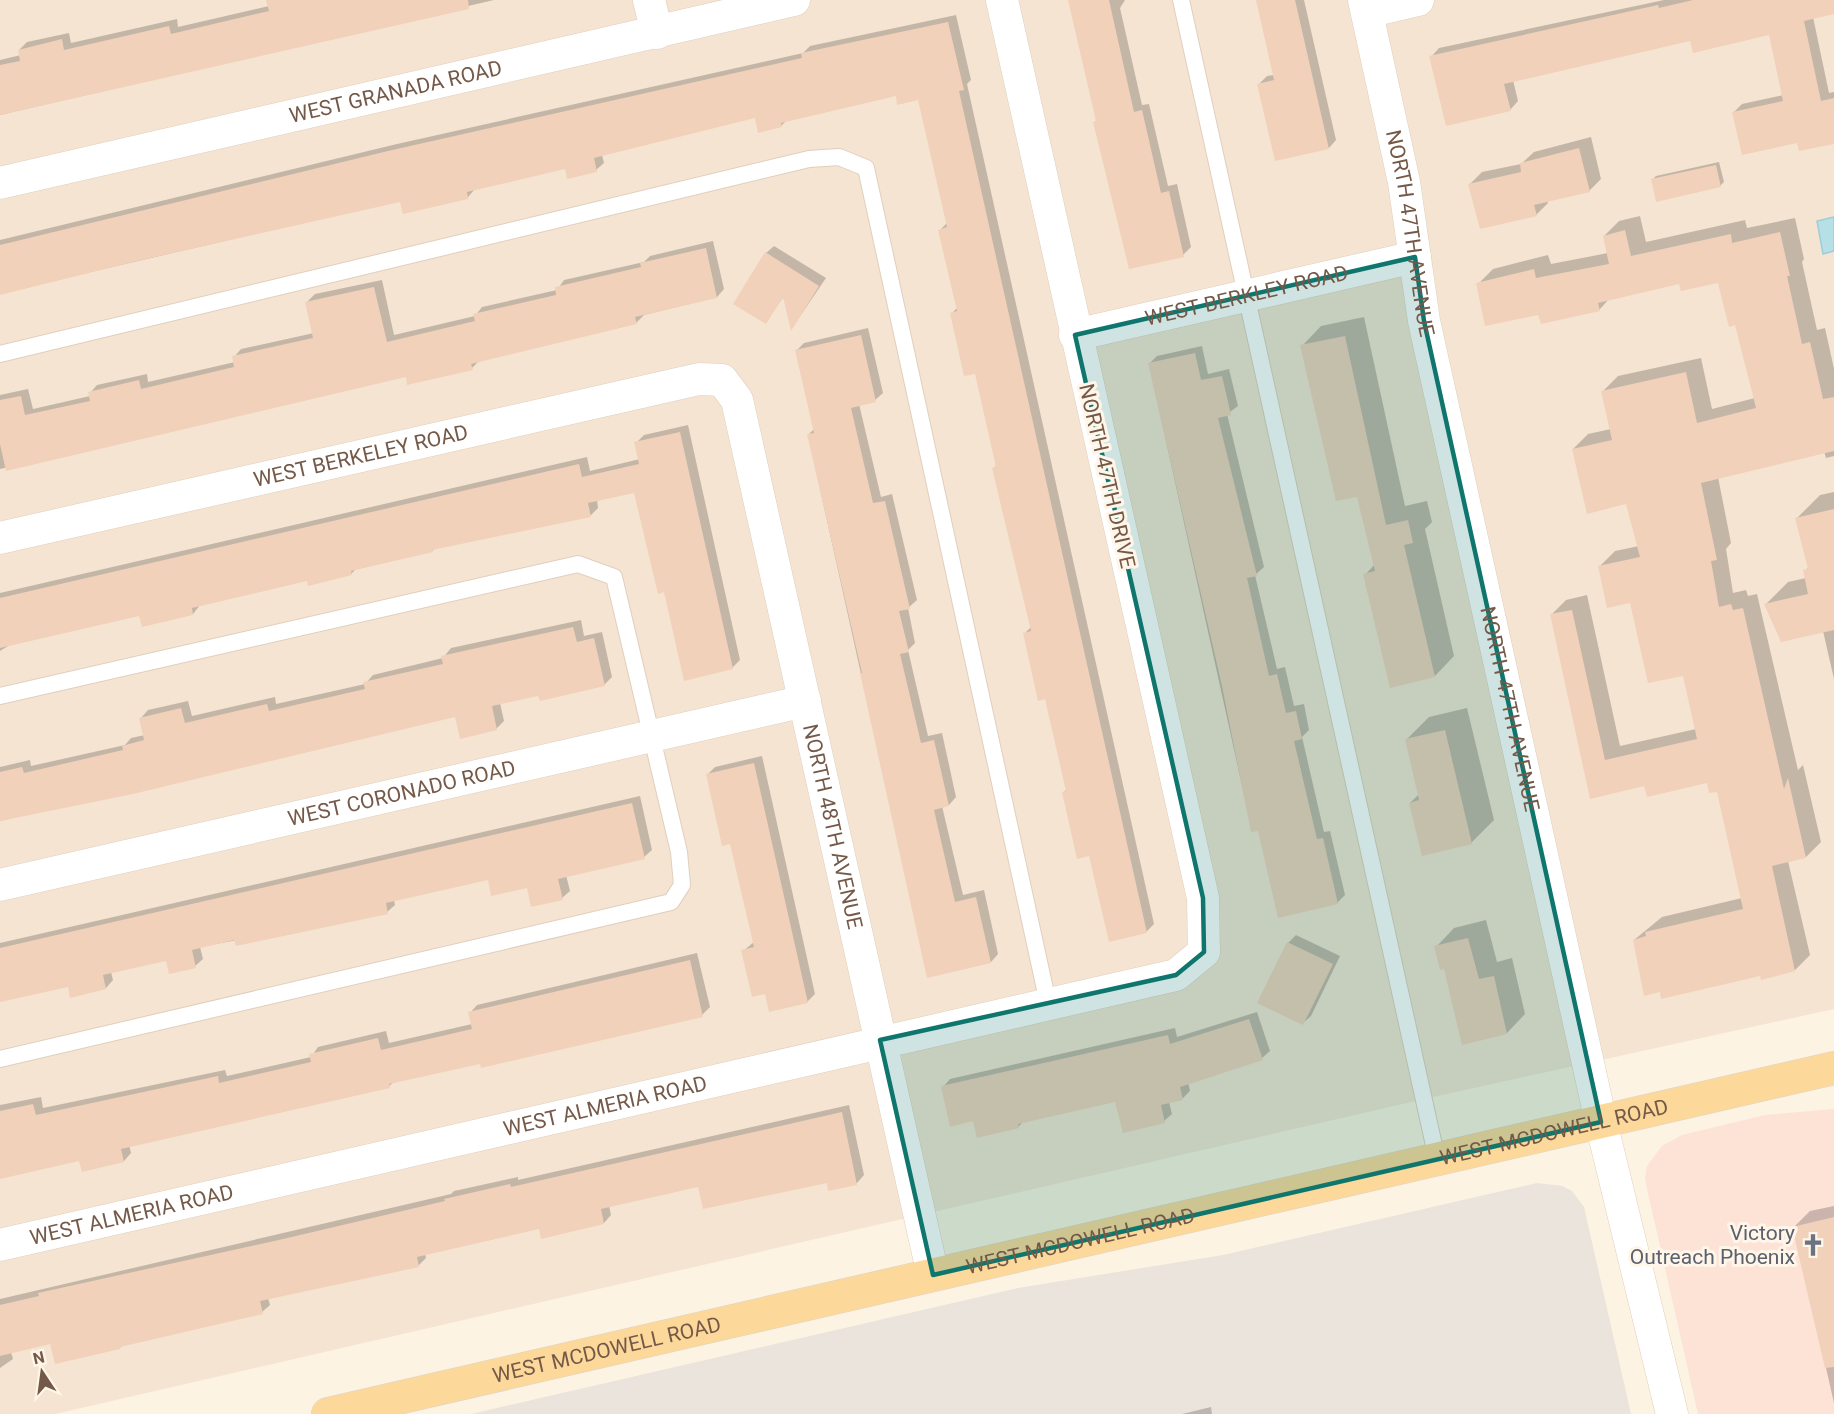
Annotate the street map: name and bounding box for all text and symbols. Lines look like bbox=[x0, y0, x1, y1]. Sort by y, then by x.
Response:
street label: WEST GRANADA ROAD bbox=[287, 56, 504, 128]
street label: NORTH 47TH AVENUE bbox=[1381, 128, 1439, 339]
street label: WEST BERKLEY ROAD bbox=[1143, 261, 1350, 331]
street label: NORTH 47TH DRIVE bbox=[1074, 382, 1140, 571]
street label: WEST BERKELEY ROAD bbox=[251, 420, 470, 492]
street label: NORTH 47TH AVENUE bbox=[1475, 604, 1544, 814]
street label: NORTH 48TH AVENUE bbox=[798, 722, 867, 931]
street label: WEST CORONADO ROAD bbox=[285, 756, 518, 831]
street label: WEST ALMERIA ROAD bbox=[501, 1071, 709, 1141]
street label: WEST MCDOWELL ROAD bbox=[1437, 1094, 1671, 1170]
street label: WEST ALMERIA ROAD bbox=[27, 1180, 236, 1250]
street label: WEST MCDOWELL ROAD bbox=[964, 1203, 1197, 1279]
place label: Victory Outreach Phoenix bbox=[1630, 1221, 1795, 1269]
church icon: Victory Outreach Phoenix bbox=[1800, 1232, 1826, 1258]
street label: WEST MCDOWELL ROAD bbox=[490, 1312, 723, 1388]
north arrow bbox=[12, 1342, 72, 1402]
text: N bbox=[31, 1347, 46, 1368]

